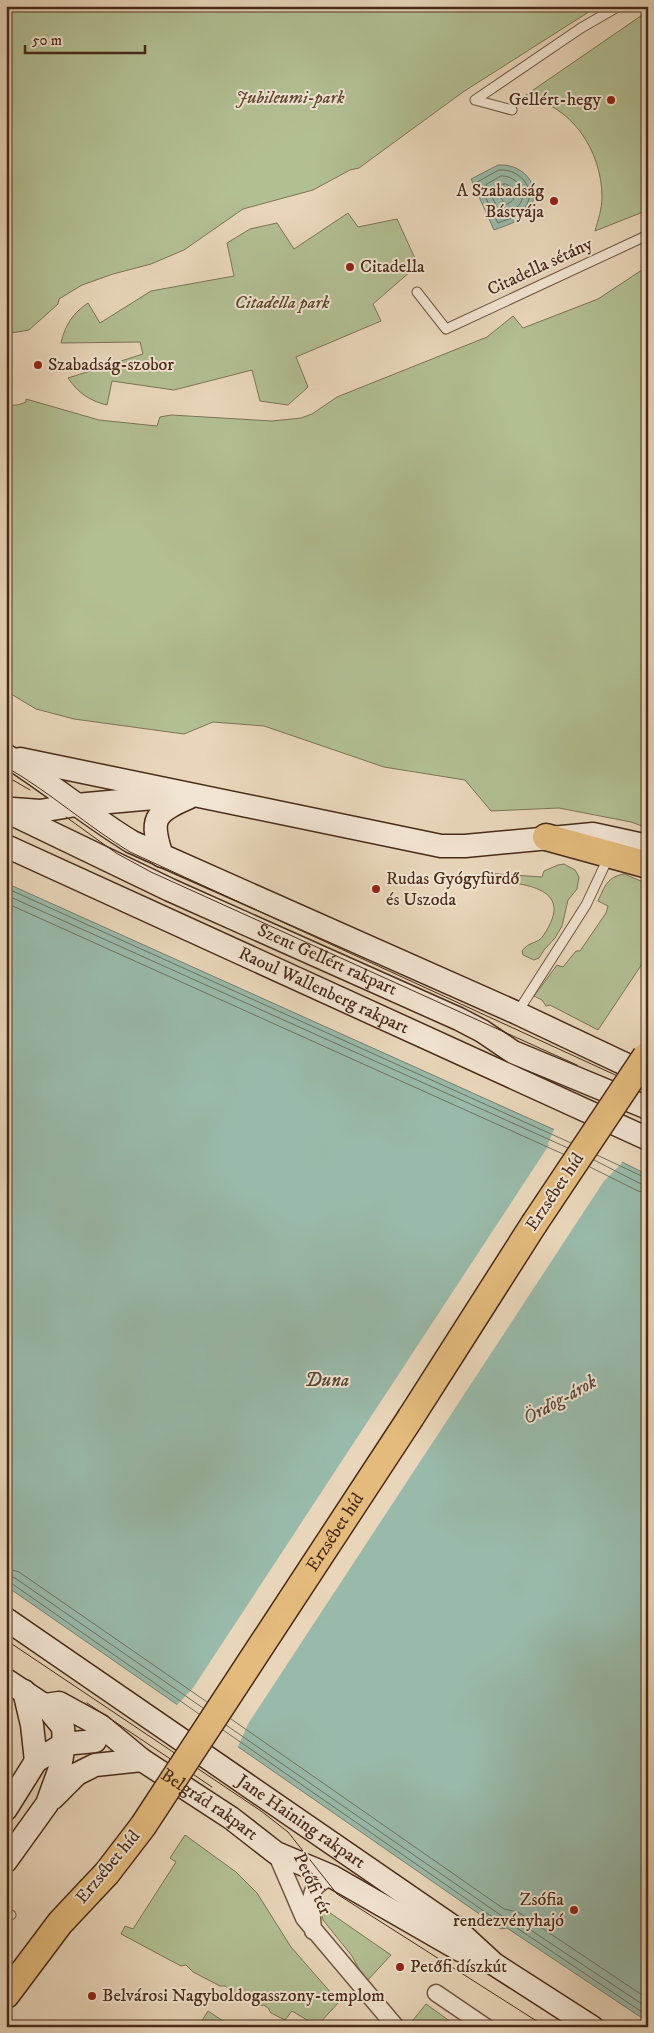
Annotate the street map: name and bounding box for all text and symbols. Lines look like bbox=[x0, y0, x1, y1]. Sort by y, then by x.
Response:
scale bar bbox=[25, 22, 145, 54]
text: 50 m bbox=[32, 31, 62, 50]
park label: Jubileumi-park bbox=[236, 87, 345, 109]
place label: Gellért-hegy bbox=[509, 89, 601, 111]
marker: Gellért-hegy bbox=[605, 94, 617, 106]
place label: A Szabadság Bástyája bbox=[456, 180, 544, 223]
marker: A Szabadság Bástyája bbox=[548, 195, 560, 207]
street label: Citadella sétány bbox=[484, 233, 596, 301]
place label: Citadella bbox=[360, 256, 425, 278]
marker: Citadella bbox=[344, 261, 356, 273]
park label: Citadella park bbox=[235, 292, 330, 314]
place label: Szabadság-szobor bbox=[48, 354, 174, 376]
marker: Szabadság-szobor bbox=[32, 359, 44, 371]
place label: Rudas Gyógyfürdő és Uszoda bbox=[386, 868, 520, 911]
marker: Rudas Gyógyfürdő és Uszoda bbox=[370, 883, 382, 895]
street label: Szent Gellért rakpart bbox=[254, 919, 400, 1001]
street label: Raoul Wallenberg rakpart bbox=[235, 943, 412, 1039]
street label: Erzsébet híd bbox=[521, 1149, 589, 1235]
water label: Duna bbox=[305, 1369, 349, 1392]
water label: Ördög-árok bbox=[519, 1370, 601, 1430]
street label: Erzsébet híd bbox=[302, 1489, 369, 1576]
street label: Belgrád rakpart bbox=[156, 1764, 262, 1846]
street label: Jane Haining rakpart bbox=[231, 1769, 370, 1874]
street label: Erzsébet híd bbox=[71, 1826, 145, 1908]
street label: Petőfi tér bbox=[288, 1849, 336, 1919]
place label: Zsófia rendezvényhajó bbox=[453, 1889, 564, 1932]
marker: Zsófia rendezvényhajó bbox=[568, 1904, 580, 1916]
place label: Petőfi díszkút bbox=[410, 1956, 507, 1978]
marker: Petőfi díszkút bbox=[394, 1961, 406, 1973]
place label: Belvárosi Nagyboldogasszony-templom bbox=[102, 1985, 385, 2007]
marker: Belvárosi Nagyboldogasszony-templom bbox=[86, 1990, 98, 2002]

